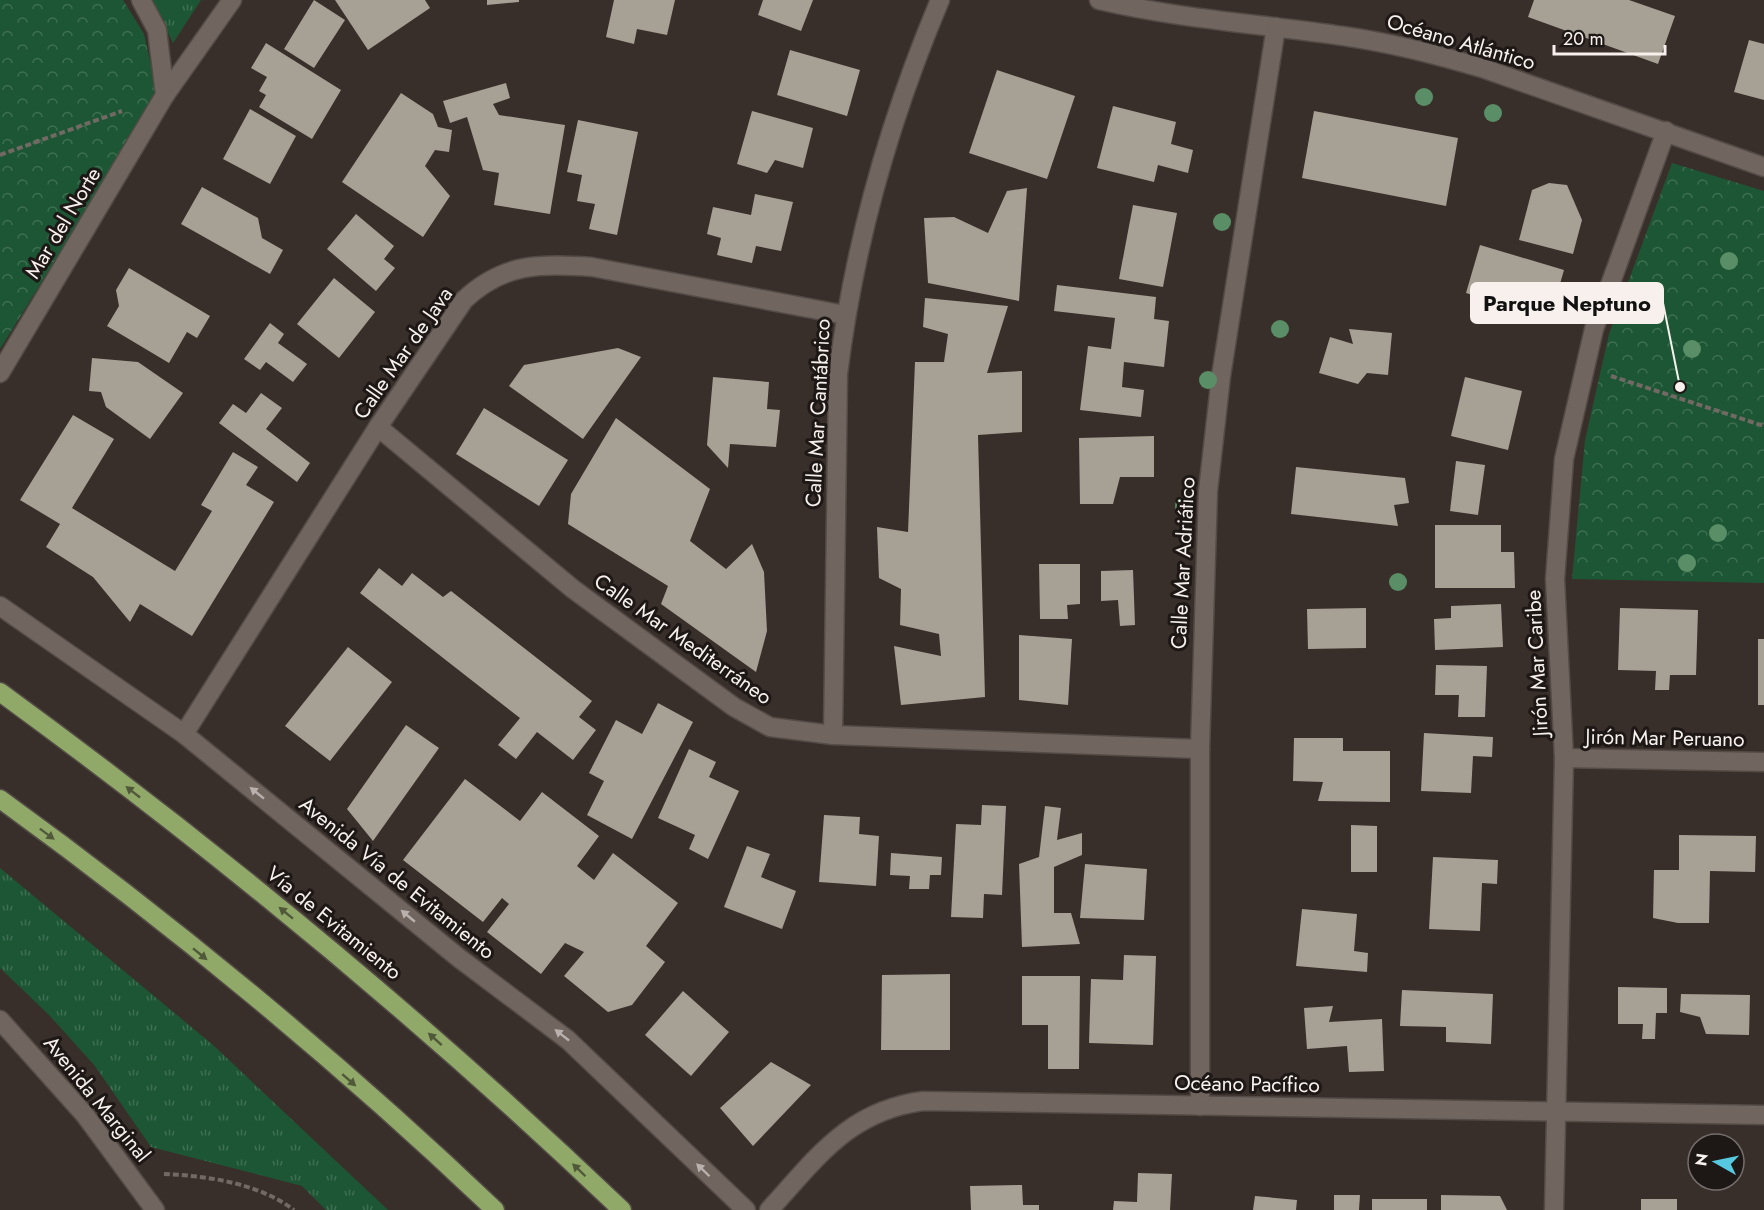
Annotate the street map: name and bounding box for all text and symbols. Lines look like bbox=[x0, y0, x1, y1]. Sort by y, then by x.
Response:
street label: Océano Atlántico bbox=[1383, 6, 1539, 78]
scale bar bbox=[1554, 18, 1665, 56]
text: 20 m bbox=[1563, 26, 1603, 52]
street label: Mar del Norte bbox=[18, 161, 108, 284]
street label: Calle Mar de Java bbox=[346, 281, 460, 425]
callout: Parque Neptuno bbox=[1471, 283, 1663, 323]
text: Parque Neptuno bbox=[1483, 287, 1651, 319]
street label: Calle Mar Cantábrico bbox=[798, 318, 838, 508]
street label: Calle Mar Adriático bbox=[1164, 476, 1202, 650]
street label: Calle Mar Mediterráneo bbox=[588, 566, 778, 712]
street label: Jirón Mar Caribe bbox=[1518, 589, 1556, 740]
street label: Jirón Mar Peruano bbox=[1582, 722, 1745, 754]
one-way arrow bbox=[125, 785, 141, 798]
one-way arrow bbox=[249, 786, 265, 799]
street label: Avenida Vía de Evitamiento bbox=[294, 791, 500, 965]
one-way arrow bbox=[38, 828, 54, 840]
street label: Vía de Evitamiento bbox=[261, 861, 407, 985]
one-way arrow bbox=[278, 906, 294, 919]
one-way arrow bbox=[401, 910, 416, 923]
one-way arrow bbox=[192, 948, 208, 961]
street label: Avenida Marginal bbox=[37, 1029, 157, 1169]
one-way arrow bbox=[554, 1029, 570, 1042]
one-way arrow bbox=[428, 1033, 443, 1046]
street label: Océano Pacífico bbox=[1174, 1068, 1320, 1100]
one-way arrow bbox=[341, 1073, 357, 1086]
north arrow bbox=[1686, 1132, 1746, 1192]
text: N bbox=[1689, 1152, 1714, 1168]
one-way arrow bbox=[573, 1163, 587, 1177]
one-way arrow bbox=[697, 1163, 711, 1177]

